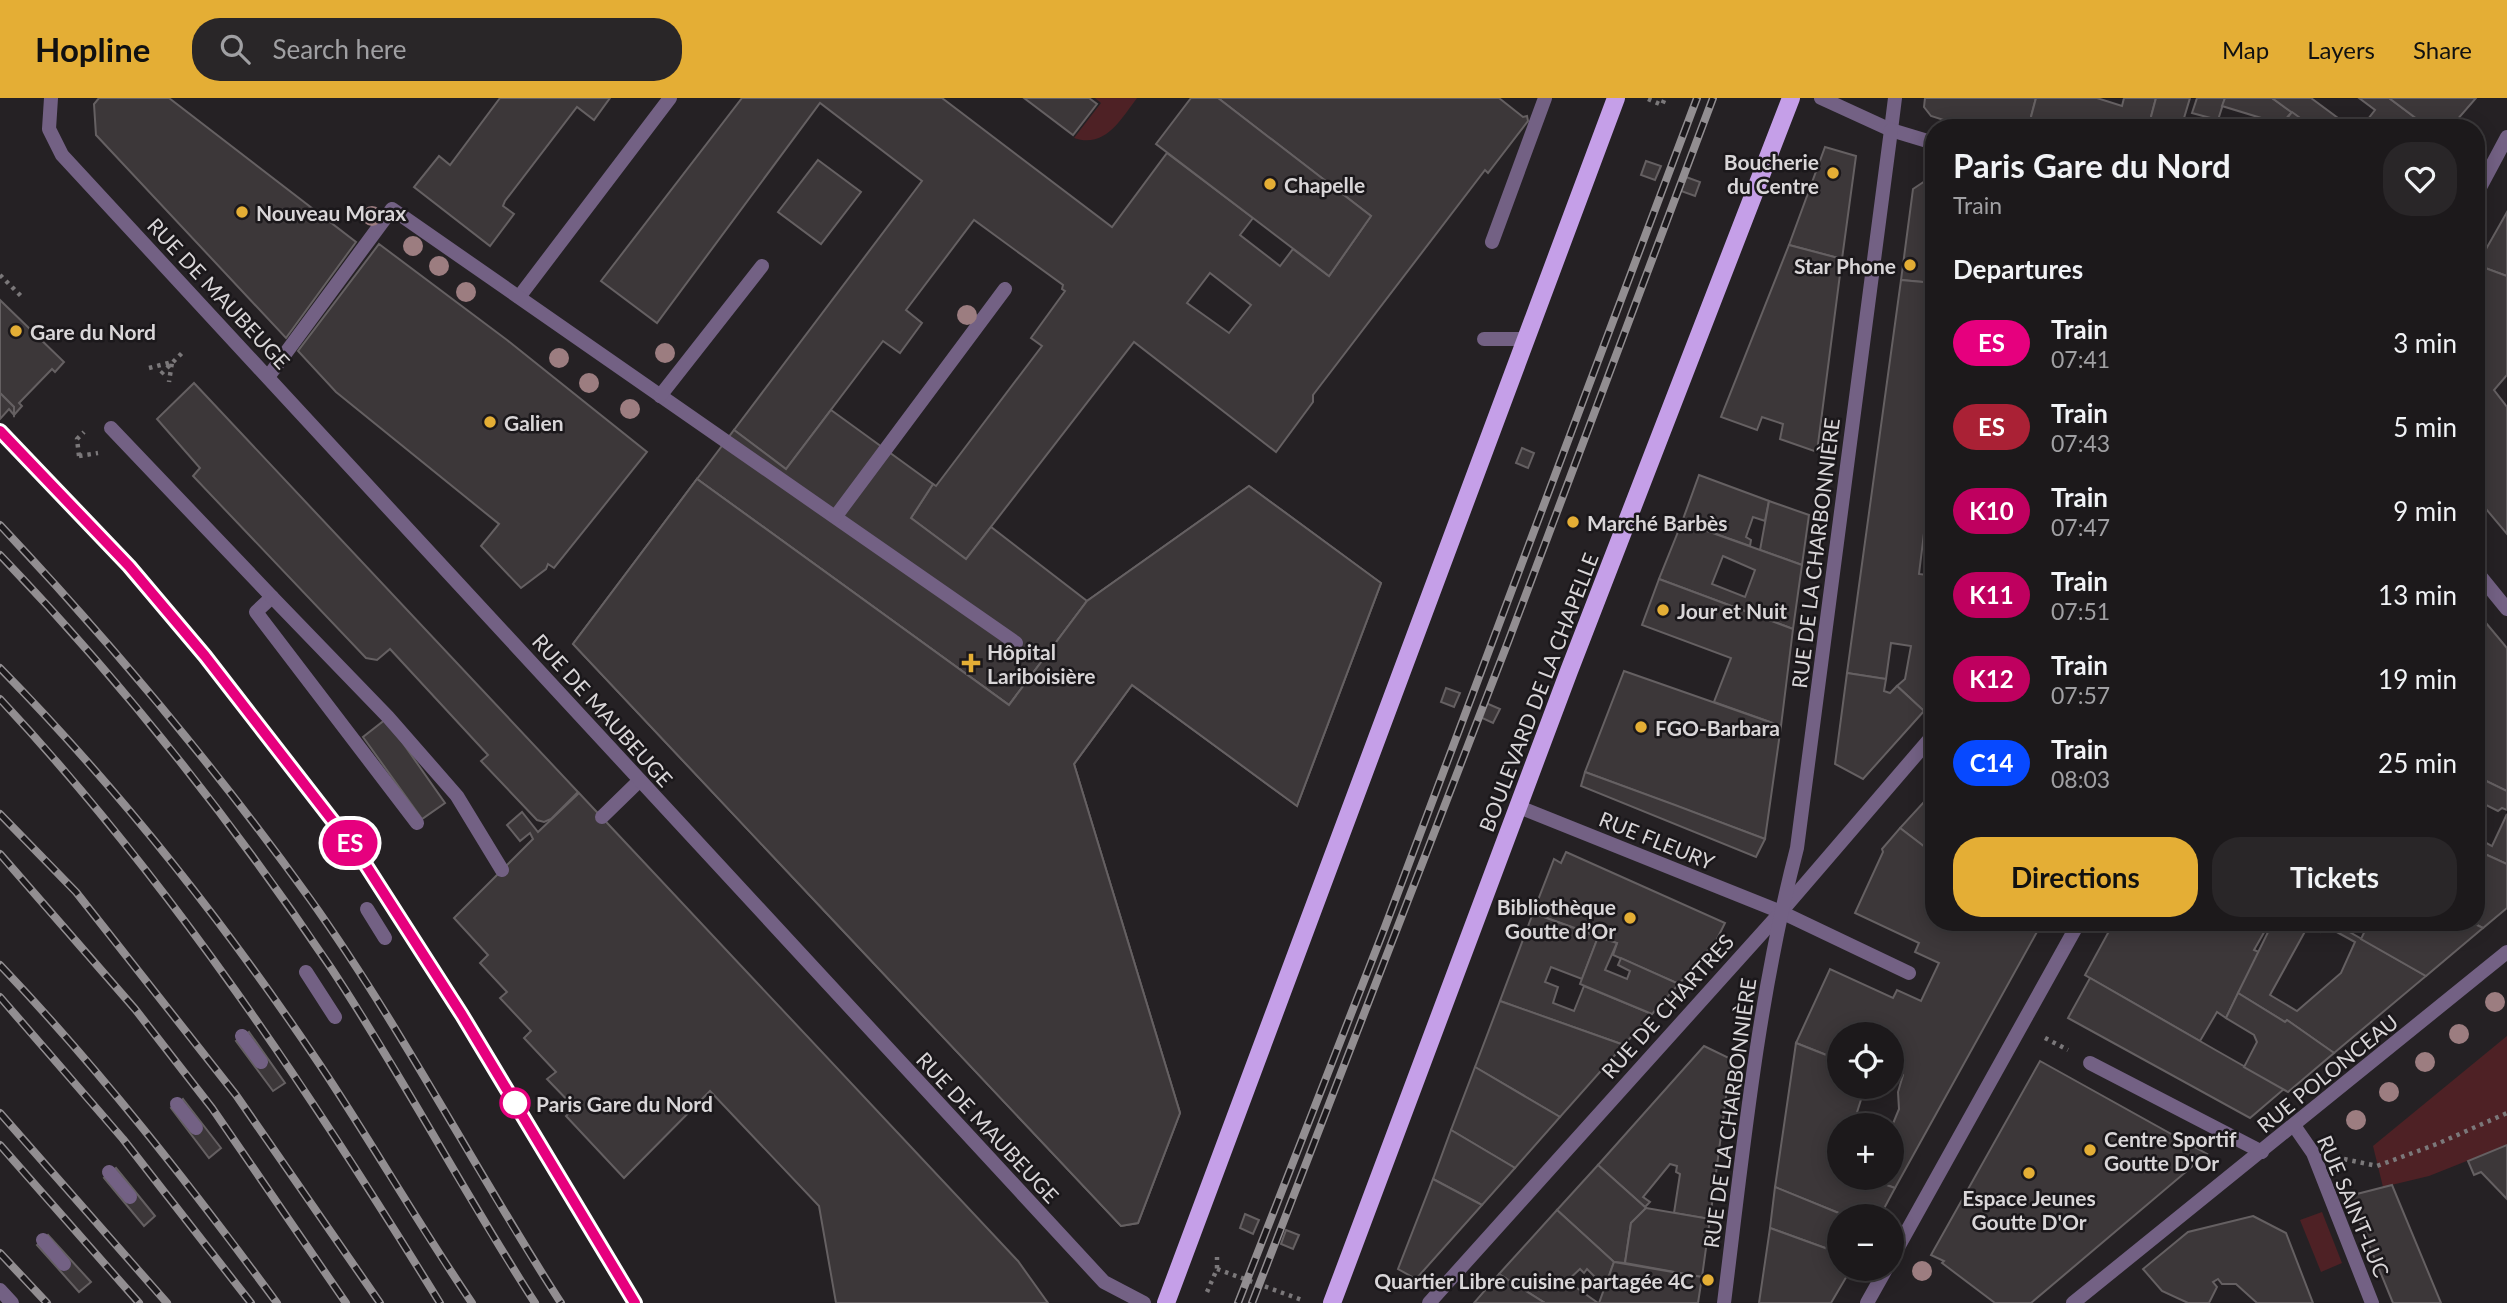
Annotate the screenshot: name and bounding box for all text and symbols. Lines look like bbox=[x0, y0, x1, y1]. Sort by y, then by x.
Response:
search box bbox=[192, 18, 682, 81]
text: Hopline bbox=[35, 29, 150, 69]
icon: search bbox=[216, 30, 254, 68]
text: Search here bbox=[272, 33, 407, 65]
text: Map bbox=[2222, 35, 2269, 64]
text: Layers bbox=[2307, 35, 2375, 64]
text: Share bbox=[2413, 35, 2472, 64]
button: heart bbox=[2383, 142, 2457, 216]
text: Paris Gare du Nord bbox=[1953, 145, 2231, 185]
place label: Boucherie du Centre bbox=[1724, 149, 1819, 198]
marker: Boucherie du Centre bbox=[1825, 165, 1841, 181]
place label: Chapelle bbox=[1284, 172, 1365, 197]
marker: Chapelle bbox=[1262, 176, 1278, 192]
text: Train bbox=[1953, 191, 2002, 219]
place label: Nouveau Morax bbox=[256, 200, 406, 225]
marker: Nouveau Morax bbox=[234, 204, 250, 220]
street label: RUE DE MAUBEUGE bbox=[143, 212, 295, 374]
place label: Star Phone bbox=[1794, 253, 1896, 278]
text: Departures bbox=[1953, 253, 2083, 285]
marker: Star Phone bbox=[1902, 257, 1918, 273]
text: Train bbox=[2051, 313, 2108, 345]
place label: Gare du Nord bbox=[30, 319, 156, 344]
marker: Gare du Nord bbox=[8, 323, 24, 339]
text: 3 min bbox=[2393, 327, 2457, 359]
text: ES bbox=[1978, 328, 2005, 357]
text: 07:41 bbox=[2051, 345, 2110, 373]
text: Train bbox=[2051, 397, 2108, 429]
place label: Galien bbox=[504, 410, 563, 435]
text: 5 min bbox=[2393, 411, 2457, 443]
text: ES bbox=[1978, 412, 2005, 441]
marker: Galien bbox=[482, 414, 498, 430]
street label: RUE DE LA CHARBONNIÈRE bbox=[1786, 416, 1844, 690]
text: 07:43 bbox=[2051, 429, 2110, 457]
text: Train bbox=[2051, 481, 2108, 513]
text: 9 min bbox=[2393, 495, 2457, 527]
text: K10 bbox=[1969, 496, 2014, 525]
place label: Marché Barbès bbox=[1587, 510, 1728, 535]
text: 07:47 bbox=[2051, 513, 2110, 541]
marker: Marché Barbès bbox=[1565, 514, 1581, 530]
street label: BOULEVARD DE LA CHAPELLE bbox=[1473, 549, 1603, 835]
text: Train bbox=[2051, 565, 2108, 597]
text: 13 min bbox=[2378, 579, 2457, 611]
text: K11 bbox=[1969, 580, 2014, 609]
text: 07:51 bbox=[2051, 597, 2110, 625]
place label: Jour et Nuit bbox=[1677, 598, 1787, 623]
marker: Jour et Nuit bbox=[1655, 602, 1671, 618]
street label: RUE DE MAUBEUGE bbox=[528, 628, 678, 792]
place label: Hôpital Lariboisière bbox=[987, 639, 1096, 688]
text: Train bbox=[2051, 649, 2108, 681]
marker: Hôpital Lariboisière bbox=[961, 653, 981, 673]
text: 19 min bbox=[2378, 663, 2457, 695]
text: K12 bbox=[1969, 664, 2014, 693]
text: 07:57 bbox=[2051, 681, 2110, 709]
place label: FGO-Barbara bbox=[1655, 715, 1780, 740]
marker: FGO-Barbara bbox=[1633, 719, 1649, 735]
text: Train bbox=[2051, 733, 2108, 765]
text: 25 min bbox=[2378, 747, 2457, 779]
text: C14 bbox=[1970, 748, 2013, 777]
text: 08:03 bbox=[2051, 765, 2110, 793]
street label: RUE FLEURY bbox=[1596, 806, 1719, 875]
line badge: ES bbox=[318, 820, 382, 866]
text: ES bbox=[337, 828, 363, 857]
button: Directions bbox=[1953, 837, 2198, 917]
button: Tickets bbox=[2212, 837, 2457, 917]
place label: Bibliothèque Goutte d’Or bbox=[1497, 894, 1616, 943]
marker: Bibliothèque Goutte d’Or bbox=[1622, 910, 1638, 926]
street label: RUE DE CHARTRES bbox=[1596, 929, 1738, 1083]
street label: RUE DE LA CHARBONNIÈRE bbox=[1698, 976, 1760, 1250]
street label: RUE POLONCEAU bbox=[2252, 1009, 2402, 1137]
map controls bbox=[1827, 1022, 1904, 1281]
button: locate bbox=[1827, 1022, 1904, 1099]
street label: RUE DE MAUBEUGE bbox=[912, 1046, 1064, 1208]
marker: Paris Gare du Nord bbox=[500, 1088, 530, 1118]
place label: Paris Gare du Nord bbox=[536, 1091, 713, 1116]
button: + bbox=[1827, 1113, 1904, 1190]
place label: Centre Sportif Goutte D'Or bbox=[2104, 1126, 2237, 1175]
street label: RUE SAINT-LUC bbox=[2313, 1131, 2395, 1281]
marker: Centre Sportif Goutte D'Or bbox=[2082, 1142, 2098, 1158]
marker: Espace Jeunes Goutte D'Or bbox=[2021, 1165, 2037, 1181]
place label: Espace Jeunes Goutte D'Or bbox=[1962, 1185, 2096, 1234]
button: − bbox=[1827, 1204, 1904, 1281]
place label: Quartier Libre cuisine partagée 4C bbox=[1374, 1268, 1694, 1293]
marker: Quartier Libre cuisine partagée 4C bbox=[1700, 1272, 1716, 1288]

